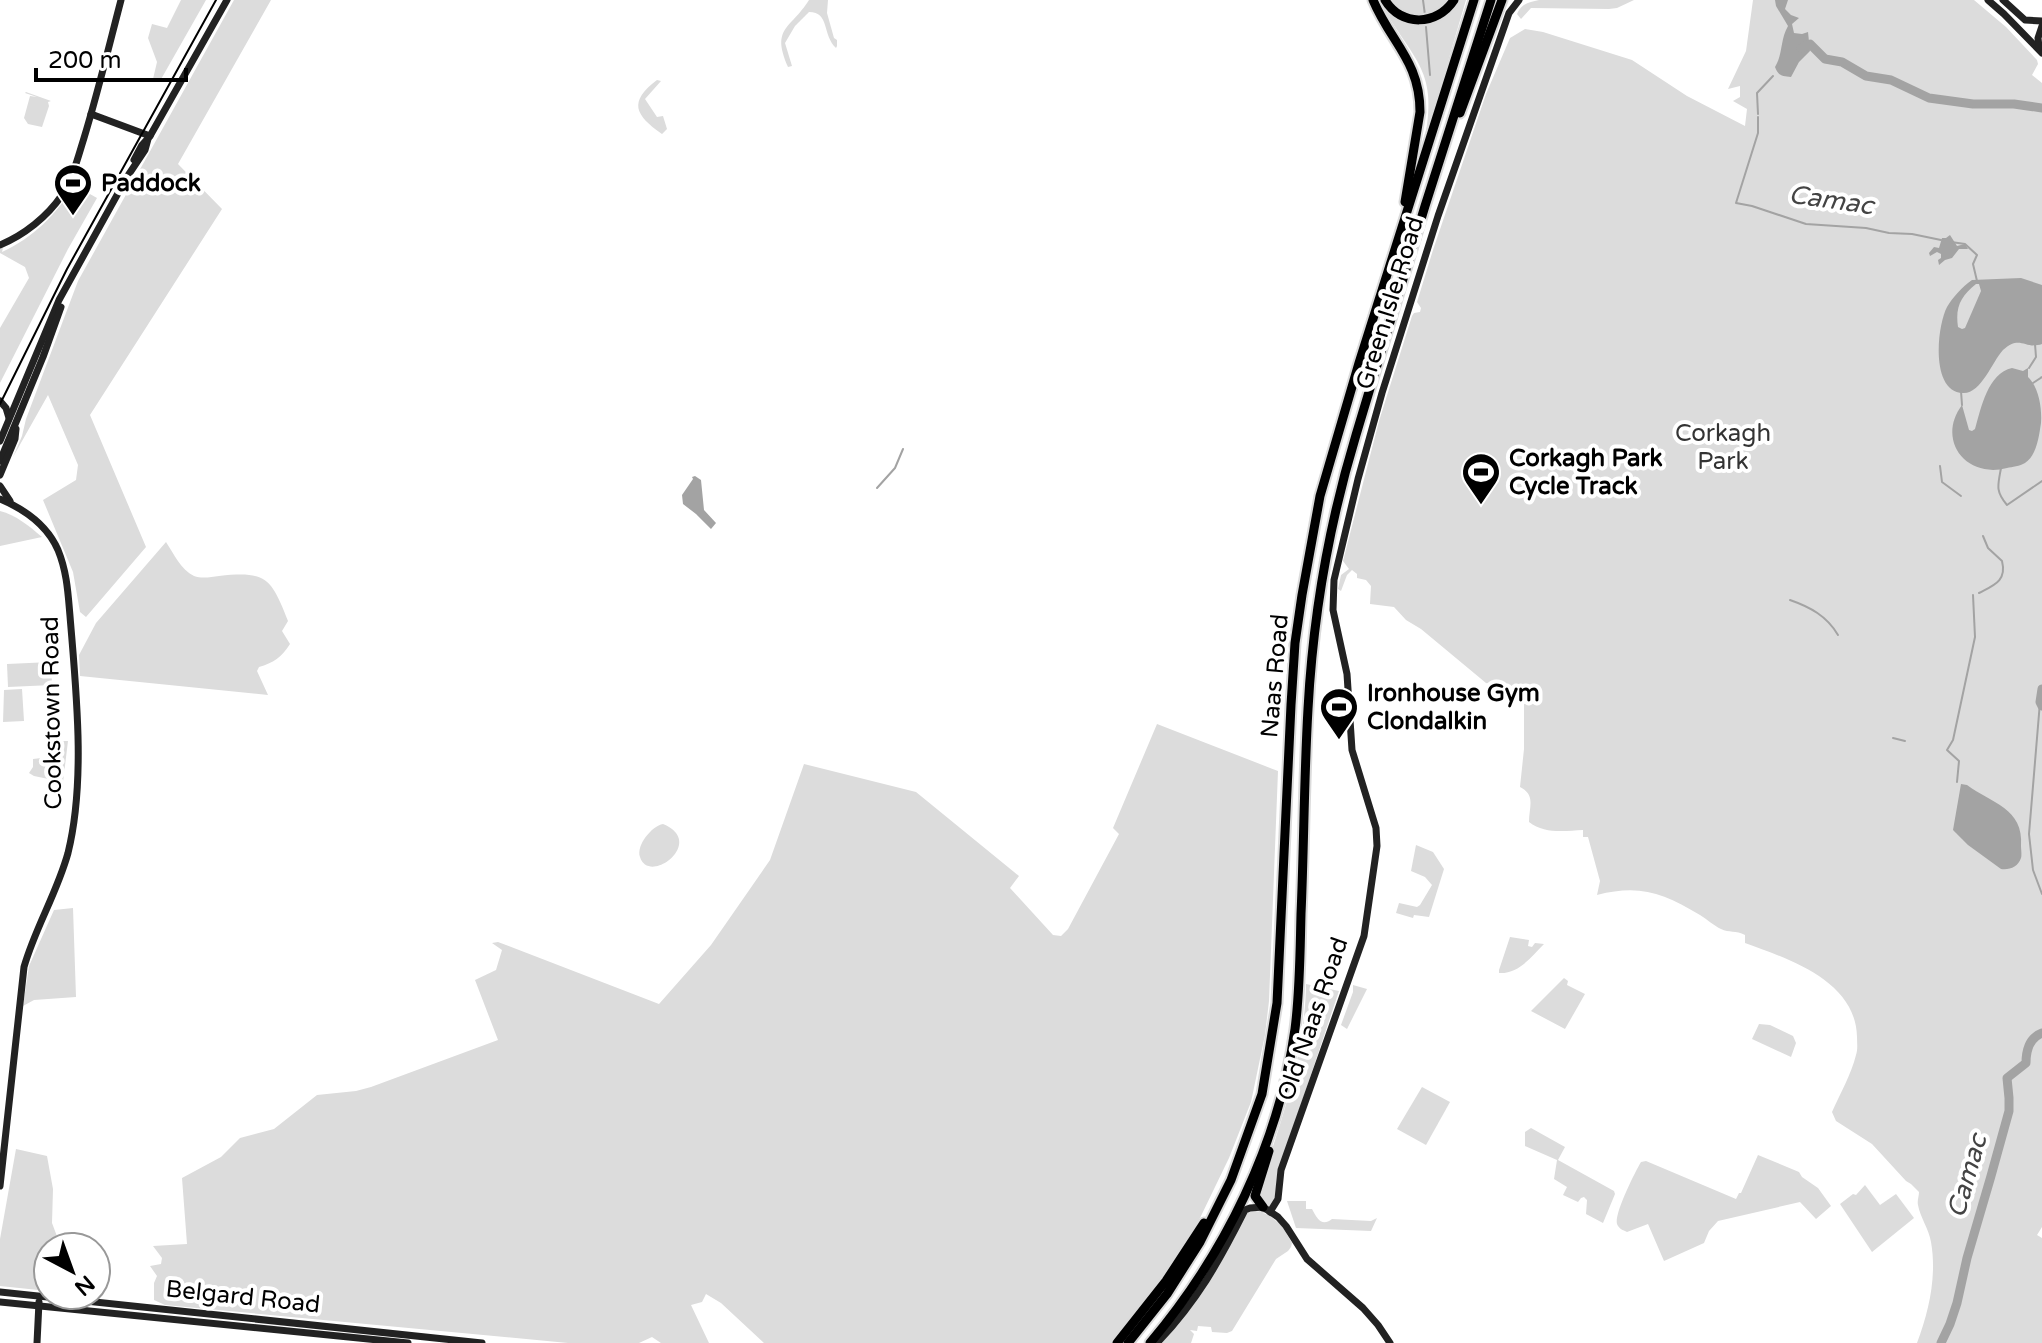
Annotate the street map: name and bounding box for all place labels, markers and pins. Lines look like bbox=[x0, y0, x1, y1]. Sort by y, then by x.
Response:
sports icon: Paddock bbox=[52, 162, 94, 217]
place label: Paddock bbox=[101, 169, 201, 198]
place label: Corkagh Park Cycle Track bbox=[1509, 444, 1663, 501]
sports icon: Corkagh Park Cycle Track bbox=[1460, 451, 1502, 506]
place label: Ironhouse Gym Clondalkin bbox=[1367, 679, 1540, 736]
sports icon: Ironhouse Gym Clondalkin bbox=[1318, 686, 1360, 741]

